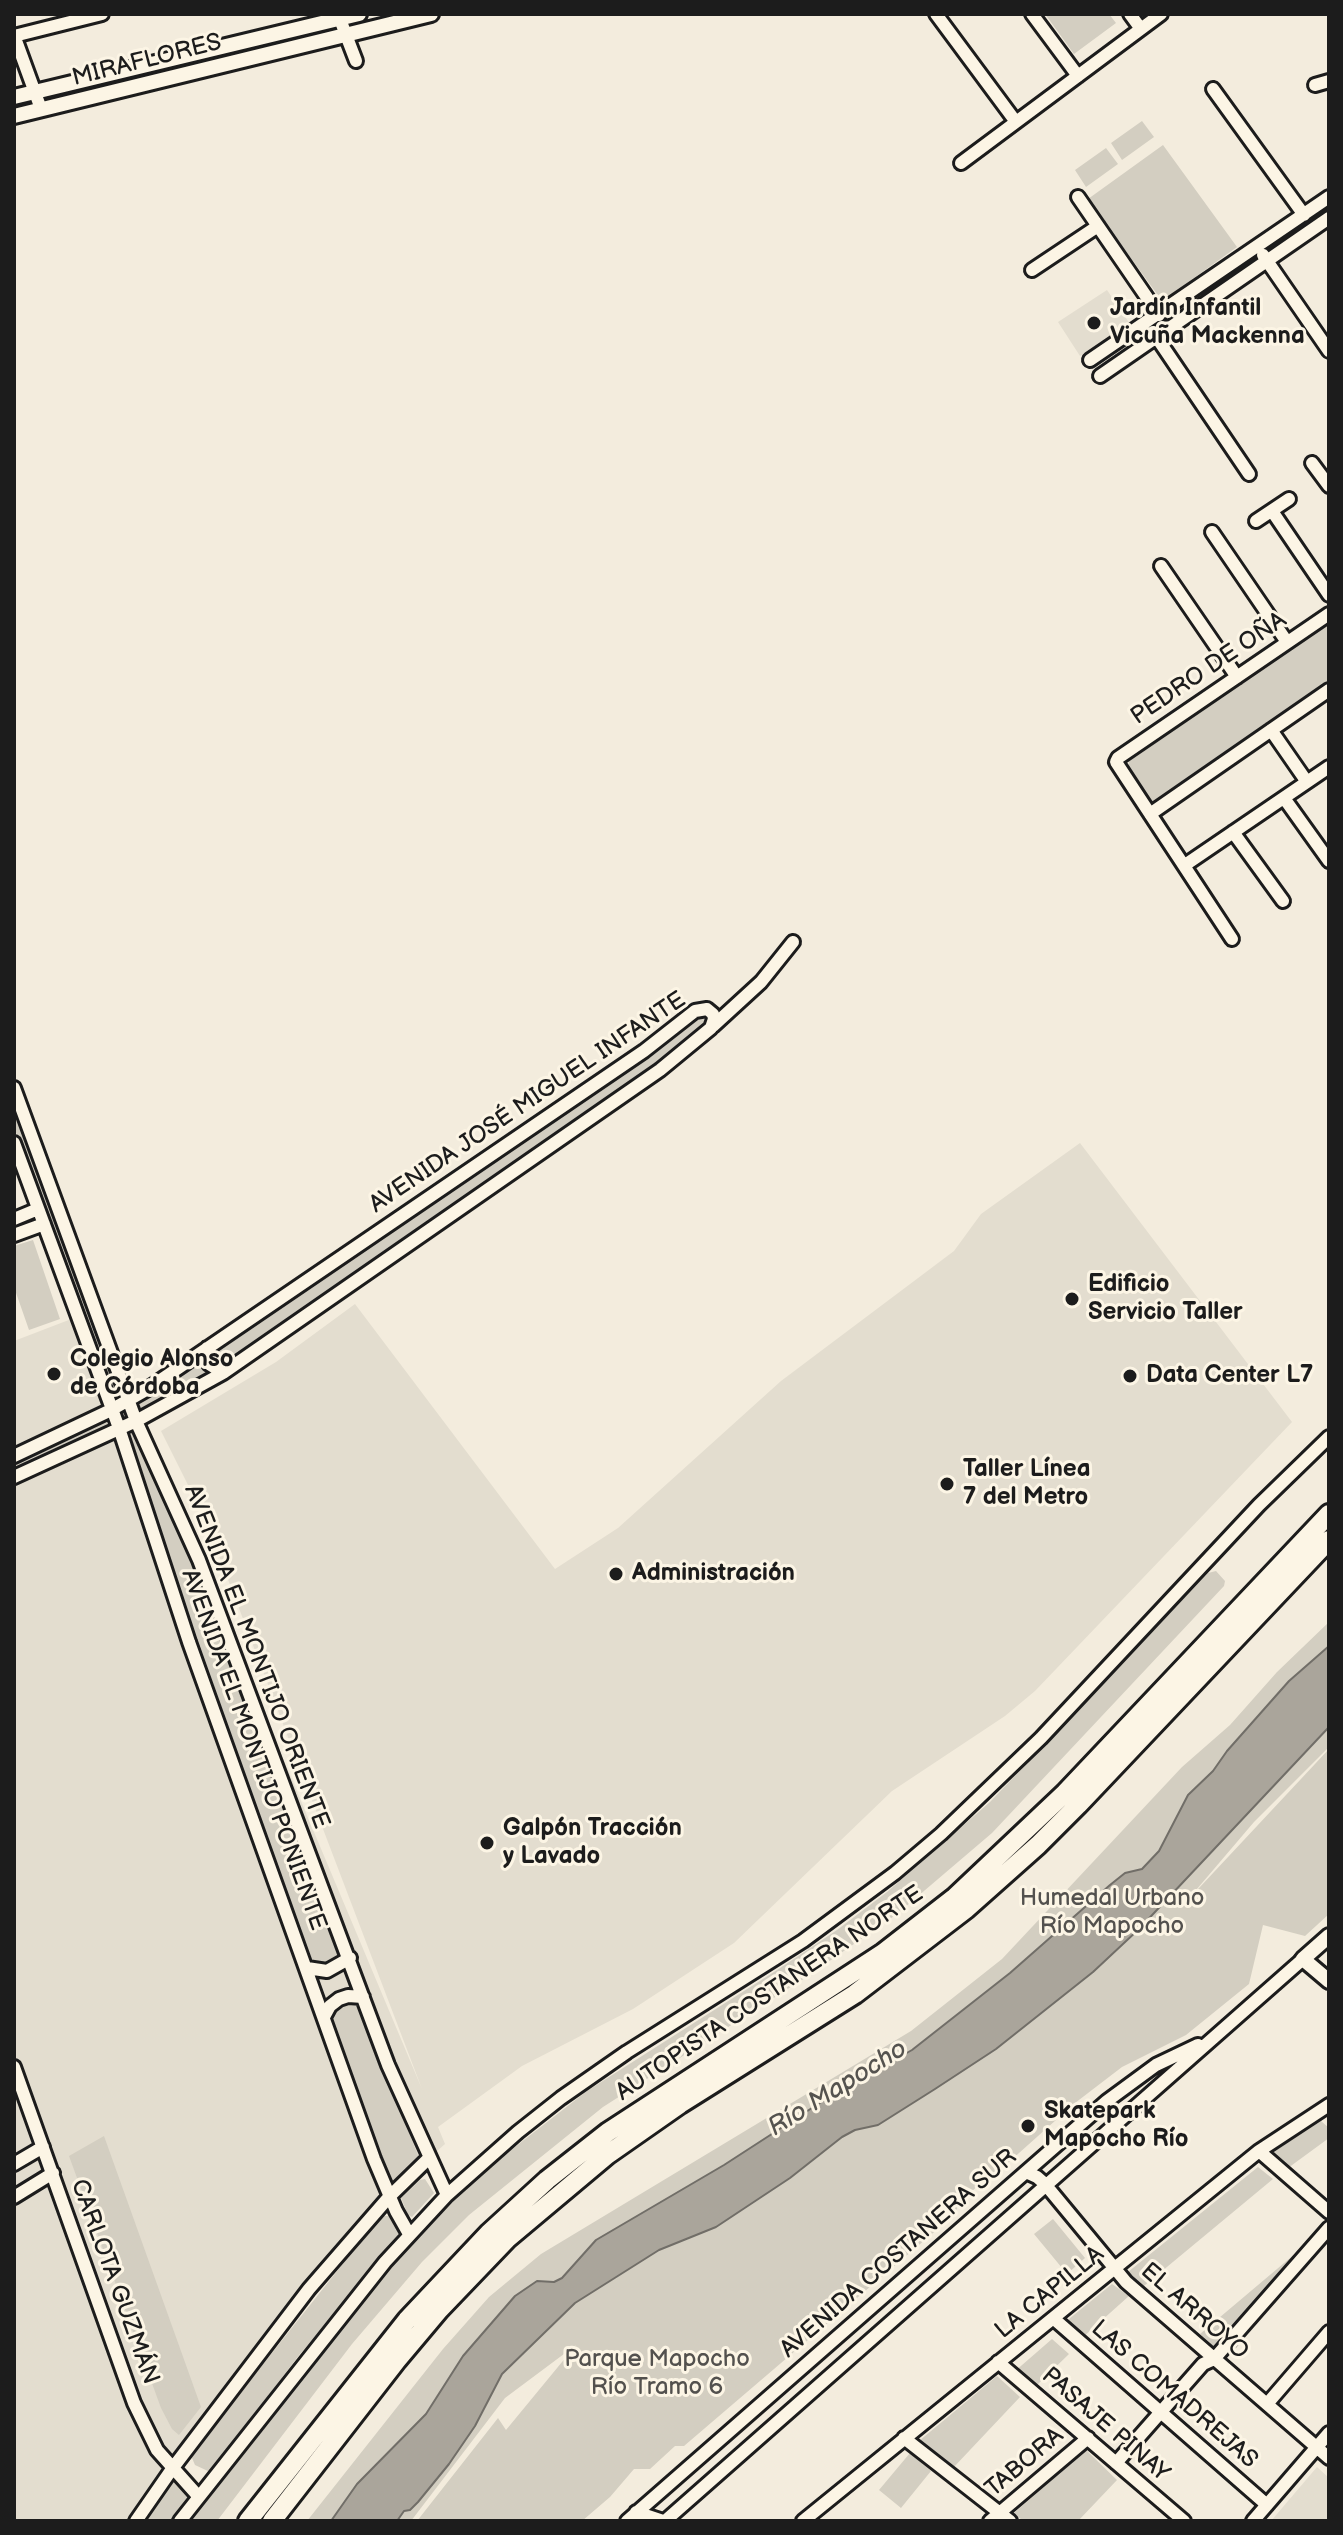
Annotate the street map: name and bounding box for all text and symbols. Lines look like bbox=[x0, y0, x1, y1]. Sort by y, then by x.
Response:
street label: MIRAFLORES bbox=[69, 29, 225, 93]
place label: Jardín Infantil Vicuña Mackenna bbox=[1110, 295, 1305, 351]
marker: Jardín Infantil Vicuña Mackenna bbox=[1085, 314, 1103, 332]
street label: PEDRO DE OÑA bbox=[1126, 606, 1292, 732]
street label: AVENIDA JOSÉ MIGUEL INFANTE bbox=[364, 986, 692, 1220]
place label: Edificio Servicio Taller bbox=[1088, 1271, 1243, 1327]
marker: Edificio Servicio Taller bbox=[1063, 1290, 1081, 1308]
place label: Colegio Alonso de Córdoba bbox=[70, 1346, 233, 1402]
place label: Data Center L7 bbox=[1146, 1362, 1313, 1390]
marker: Colegio Alonso de Córdoba bbox=[45, 1365, 63, 1383]
marker: Data Center L7 bbox=[1121, 1367, 1139, 1385]
place label: Taller Línea 7 del Metro bbox=[963, 1456, 1090, 1512]
marker: Taller Línea 7 del Metro bbox=[938, 1475, 956, 1493]
street label: AVENIDA EL MONTIJO ORIENTE bbox=[177, 1481, 335, 1833]
place label: Administración bbox=[632, 1560, 795, 1588]
marker: Administración bbox=[607, 1565, 625, 1583]
street label: AVENIDA EL MONTIJO PONIENTE bbox=[174, 1566, 332, 1934]
place label: Galpón Tracción y Lavado bbox=[503, 1815, 682, 1871]
marker: Galpón Tracción y Lavado bbox=[478, 1834, 496, 1852]
street label: AUTOPISTA COSTANERA NORTE bbox=[611, 1880, 929, 2108]
park label: Humedal Urbano Río Mapocho bbox=[1020, 1885, 1204, 1941]
water label: Río Mapocho bbox=[763, 2034, 913, 2144]
place label: Skatepark Mapocho Río bbox=[1044, 2098, 1188, 2154]
marker: Skatepark Mapocho Río bbox=[1019, 2117, 1037, 2135]
street label: AVENIDA COSTANERA SUR bbox=[775, 2143, 1023, 2365]
street label: CARLOTA GUZMÁN bbox=[64, 2176, 164, 2388]
street label: LA CAPILLA bbox=[990, 2240, 1110, 2346]
street label: EL ARROYO bbox=[1134, 2257, 1254, 2367]
street label: LAS COMADREJAS bbox=[1085, 2315, 1263, 2475]
park label: Parque Mapocho Río Tramo 6 bbox=[564, 2346, 750, 2402]
street label: PASAJE PINAY bbox=[1035, 2362, 1175, 2488]
street label: TABORA bbox=[980, 2422, 1070, 2504]

